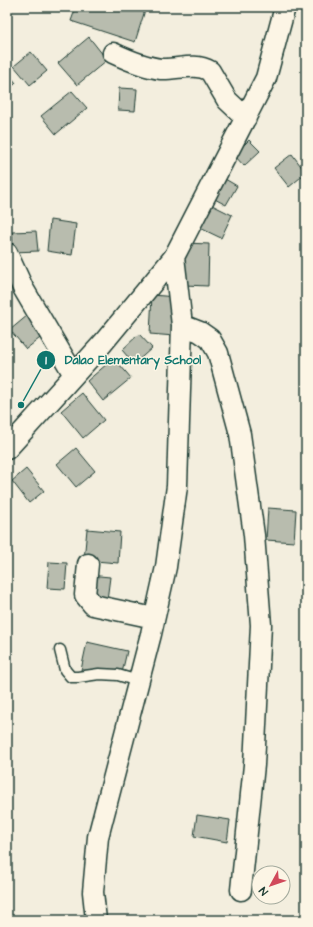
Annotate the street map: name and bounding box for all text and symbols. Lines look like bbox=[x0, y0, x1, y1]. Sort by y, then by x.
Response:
callout: Dalao Elementary School bbox=[36, 348, 209, 372]
text: 1 bbox=[45, 352, 47, 369]
text: Dalao Elementary School bbox=[65, 352, 201, 370]
north arrow bbox=[251, 865, 291, 905]
text: N bbox=[256, 884, 272, 899]

